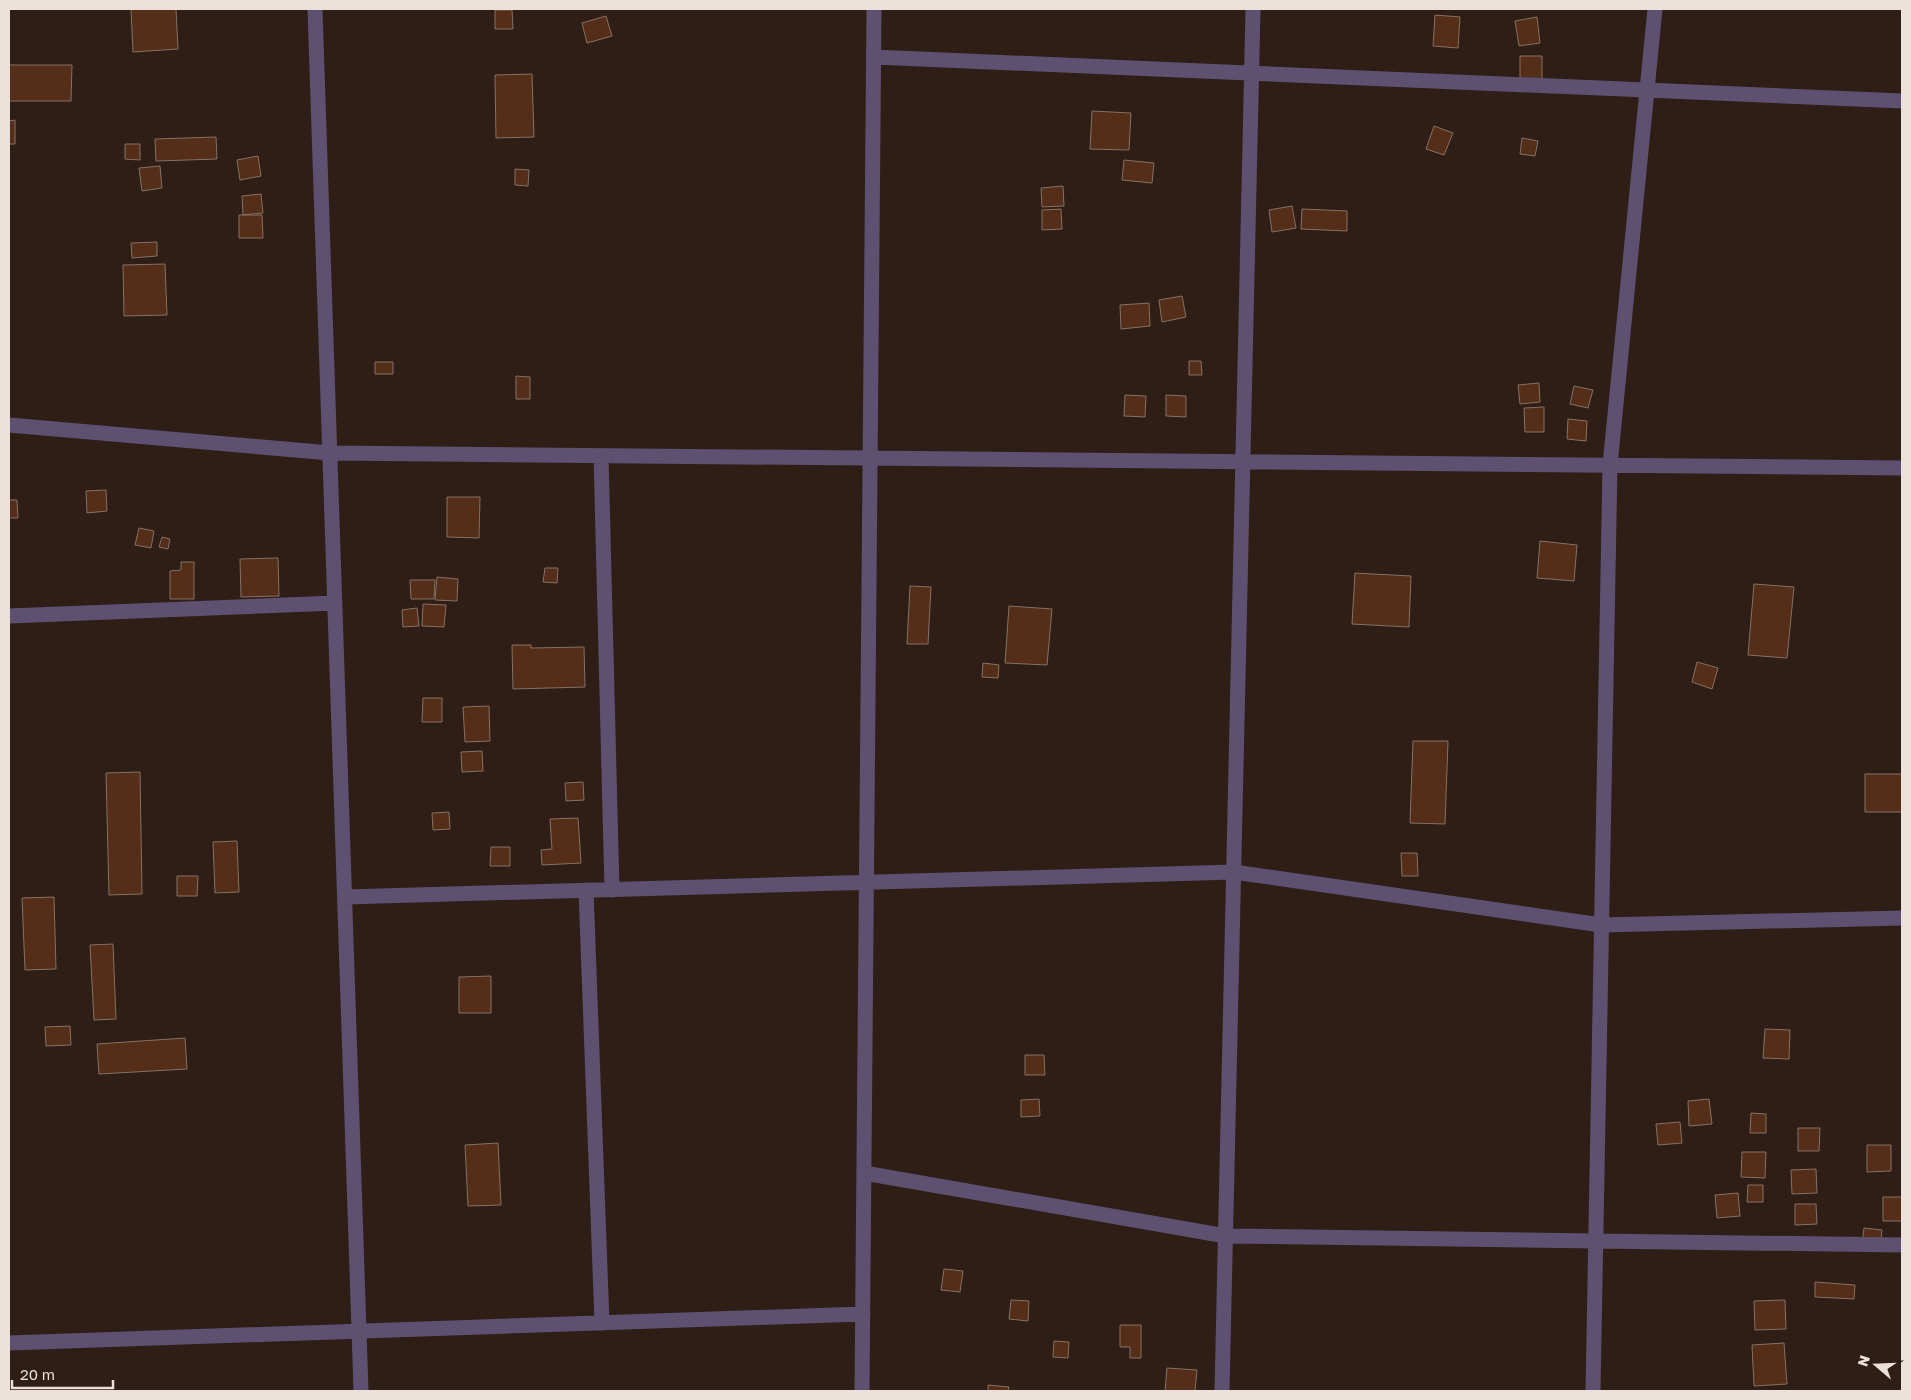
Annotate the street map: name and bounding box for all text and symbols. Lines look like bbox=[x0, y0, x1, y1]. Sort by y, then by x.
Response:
north arrow bbox=[1851, 1340, 1901, 1390]
text: N bbox=[1853, 1353, 1873, 1368]
scale bar bbox=[12, 1358, 114, 1390]
text: 20 m bbox=[20, 1365, 55, 1383]

